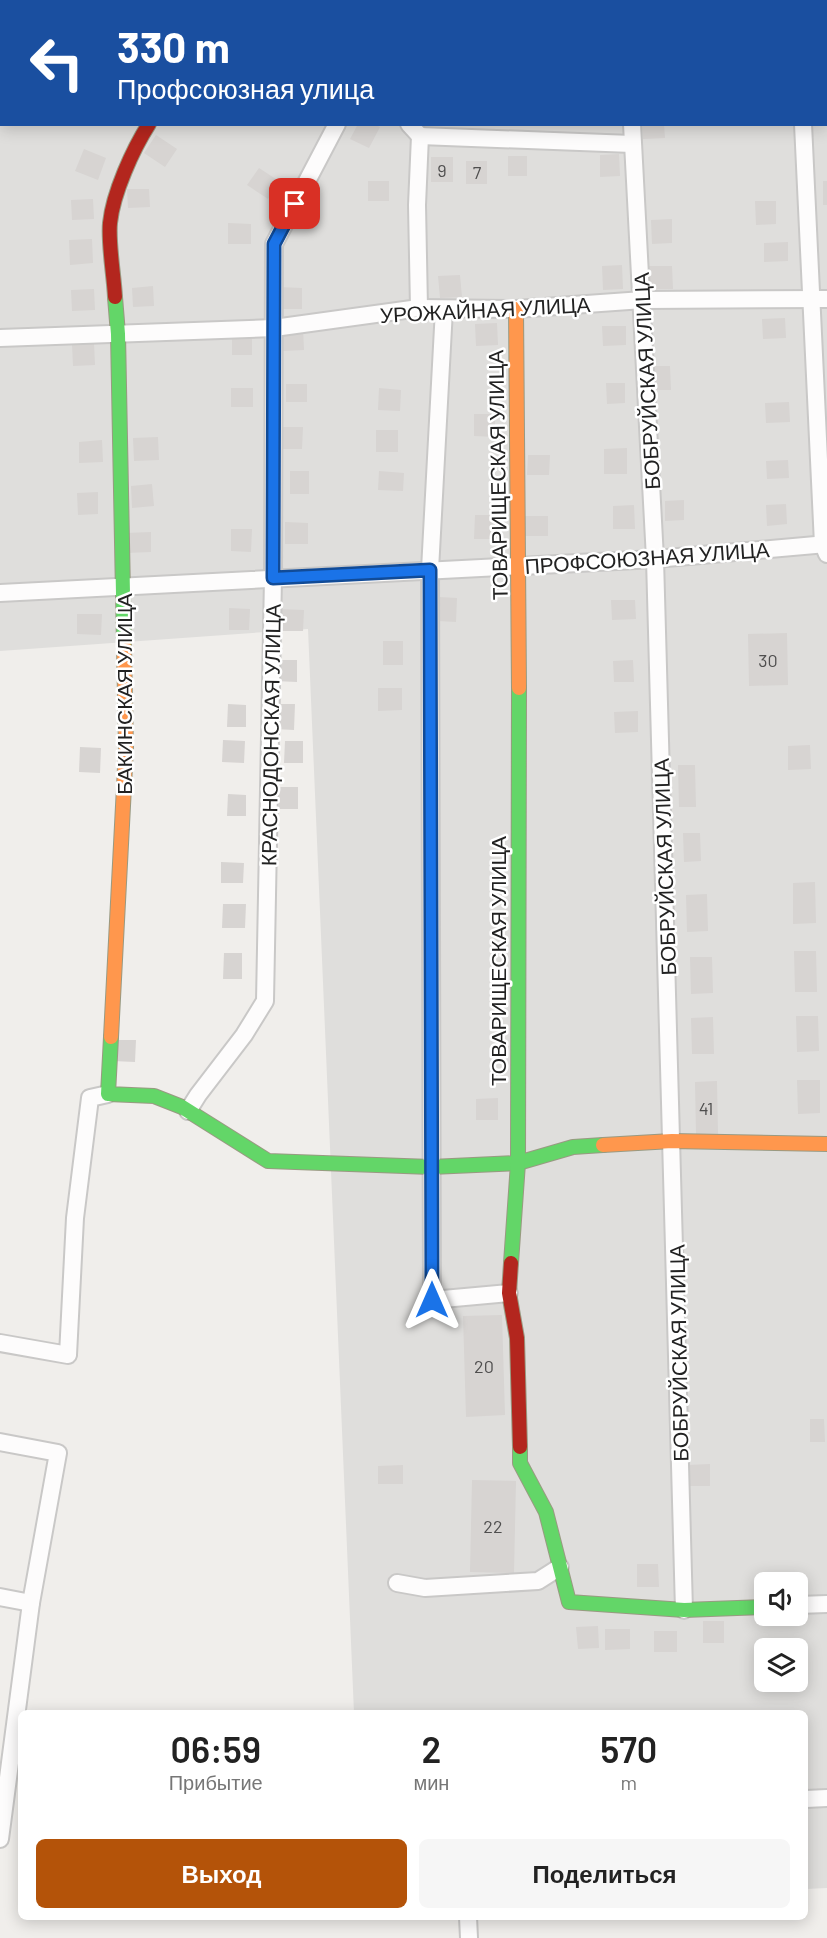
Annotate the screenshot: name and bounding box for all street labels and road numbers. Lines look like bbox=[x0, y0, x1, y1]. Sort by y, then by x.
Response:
street label: БОБРУЙСКАЯ УЛИЦА bbox=[628, 272, 664, 490]
street label: УРОЖАЙНАЯ УЛИЦА bbox=[379, 291, 591, 327]
street label: ТОВАРИЩЕСКАЯ УЛИЦА bbox=[482, 350, 512, 600]
street label: ПРОФСОЮЗНАЯ УЛИЦА bbox=[524, 536, 770, 578]
street label: БАКИНСКАЯ УЛИЦА bbox=[111, 593, 136, 795]
street label: КРАСНОДОНСКАЯ УЛИЦА bbox=[255, 604, 285, 866]
street label: БОБРУЙСКАЯ УЛИЦА bbox=[648, 758, 680, 976]
street label: ТОВАРИЩЕСКАЯ УЛИЦА bbox=[485, 836, 510, 1086]
street label: БОБРУЙСКАЯ УЛИЦА bbox=[664, 1244, 692, 1462]

